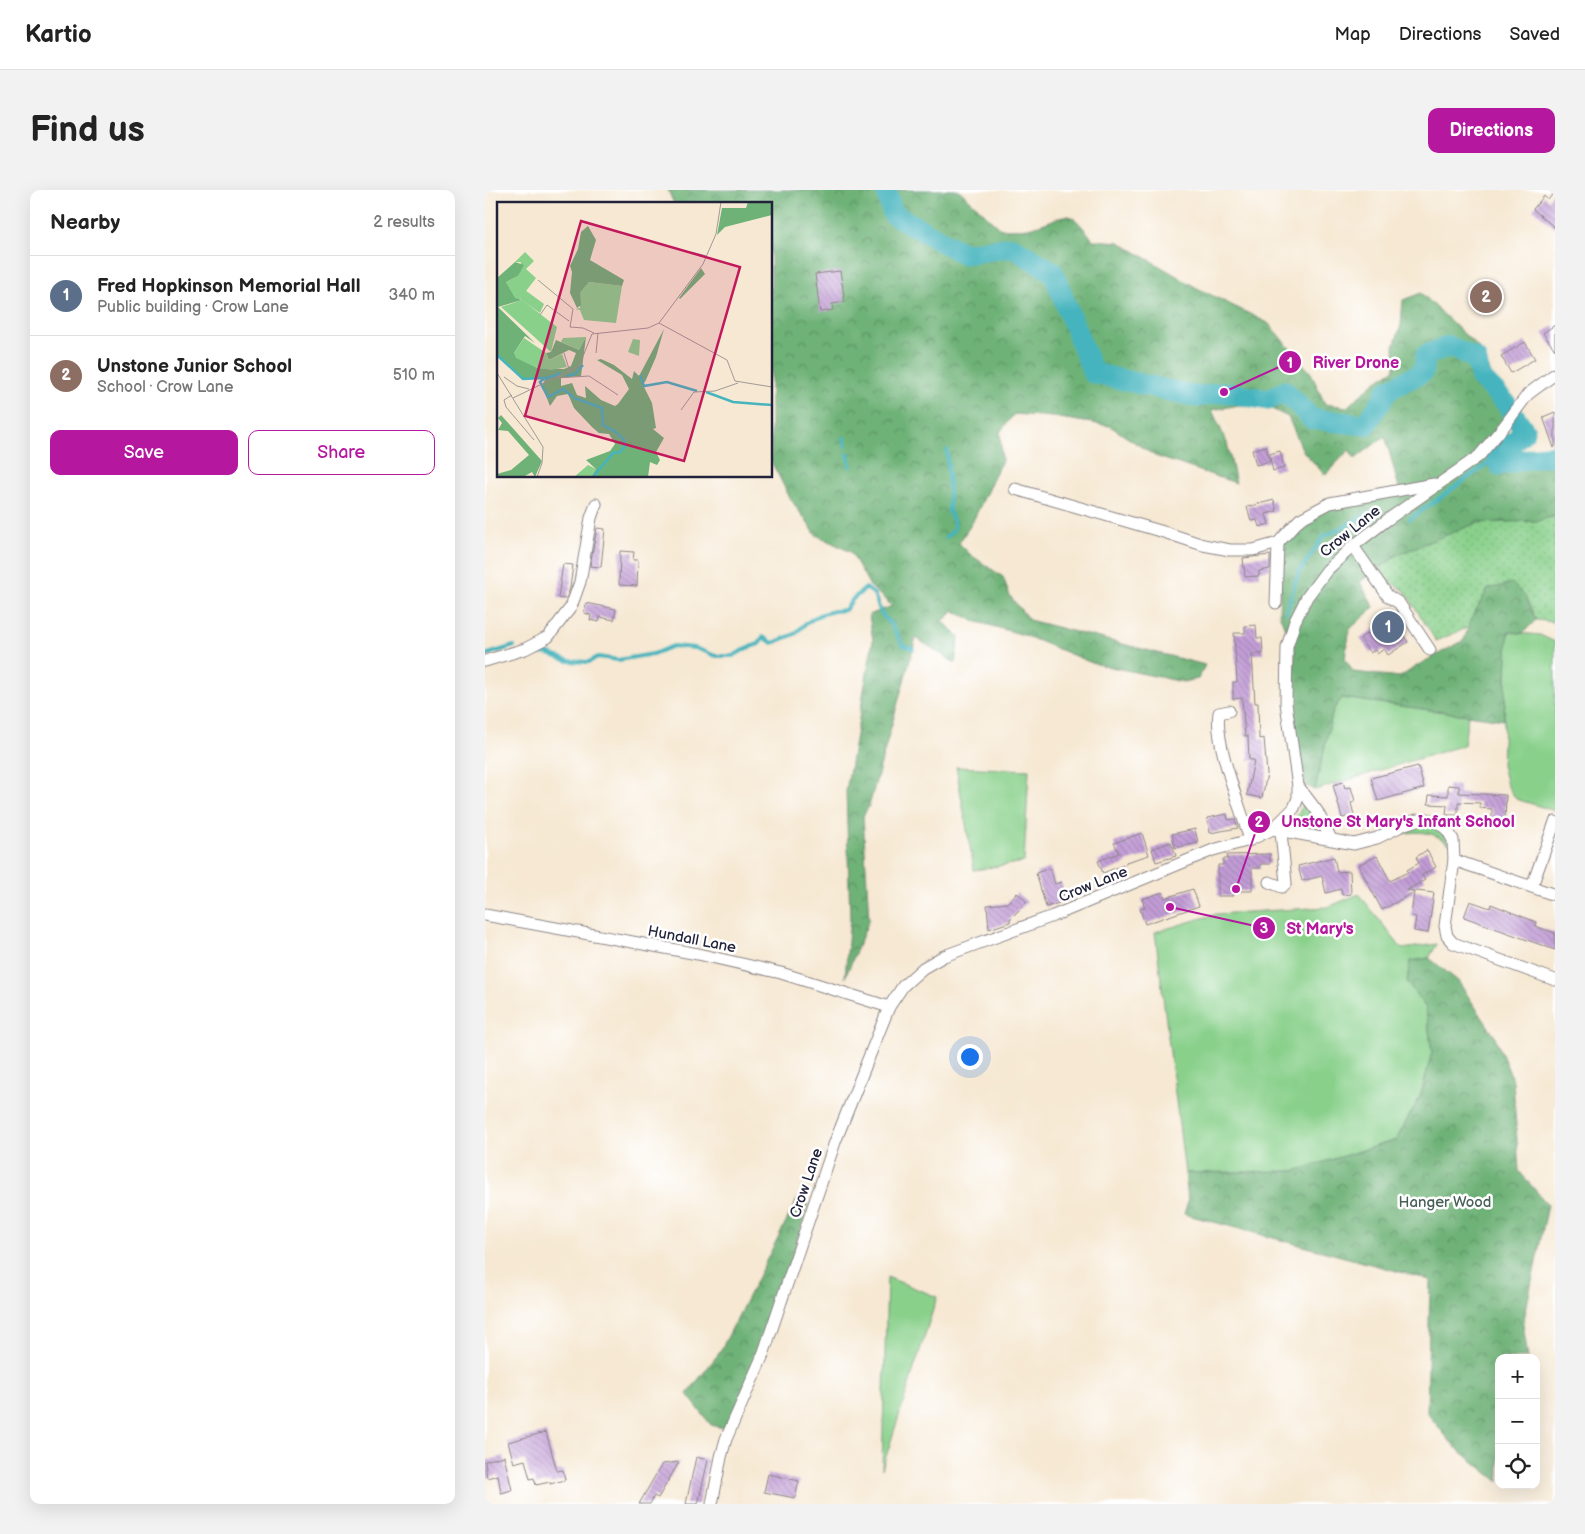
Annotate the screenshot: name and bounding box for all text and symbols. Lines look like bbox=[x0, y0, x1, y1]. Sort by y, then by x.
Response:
text: Kartio bbox=[25, 20, 92, 49]
text: Map bbox=[1335, 24, 1371, 45]
text: Directions bbox=[1399, 24, 1481, 45]
text: Saved bbox=[1509, 24, 1560, 45]
button: Directions bbox=[1428, 108, 1555, 153]
text: Find us bbox=[30, 109, 145, 152]
inset map bbox=[497, 202, 773, 478]
text: Nearby bbox=[50, 210, 120, 235]
text: 2 results bbox=[373, 213, 435, 232]
text: Fred Hopkinson Memorial Hall bbox=[97, 275, 360, 298]
pin: 2 bbox=[1470, 278, 1502, 316]
text: 1 bbox=[63, 286, 69, 305]
text: 340 m bbox=[388, 286, 435, 305]
text: Public building · Crow Lane bbox=[97, 298, 289, 317]
callout: River Drone bbox=[1278, 347, 1409, 378]
text: 1 bbox=[1287, 354, 1293, 373]
text: River Drone bbox=[1313, 354, 1399, 373]
text: Unstone Junior School bbox=[97, 355, 292, 378]
text: 2 bbox=[61, 366, 71, 385]
text: 510 m bbox=[393, 366, 435, 385]
text: School · Crow Lane bbox=[97, 378, 233, 397]
button: Save bbox=[50, 430, 238, 475]
button: Share bbox=[248, 430, 435, 475]
street label: Crow Lane bbox=[1316, 501, 1384, 562]
pin: 1 bbox=[1372, 608, 1404, 646]
callout: Unstone St Mary's Infant School bbox=[1246, 806, 1525, 837]
text: 2 bbox=[1255, 813, 1264, 832]
text: Unstone St Mary's Infant School bbox=[1281, 813, 1515, 832]
street label: Crow Lane bbox=[1056, 862, 1130, 907]
callout: St Mary's bbox=[1252, 913, 1364, 944]
text: 3 bbox=[1260, 919, 1269, 938]
text: St Mary's bbox=[1286, 920, 1354, 939]
street label: Hundall Lane bbox=[646, 922, 738, 957]
your location bbox=[957, 1044, 983, 1070]
street label: Crow Lane bbox=[786, 1146, 827, 1220]
park label: Hanger Wood bbox=[1399, 1193, 1491, 1212]
map controls bbox=[1495, 1354, 1540, 1489]
button: + bbox=[1495, 1354, 1540, 1399]
button: − bbox=[1495, 1399, 1540, 1444]
button: locate bbox=[1495, 1444, 1540, 1489]

